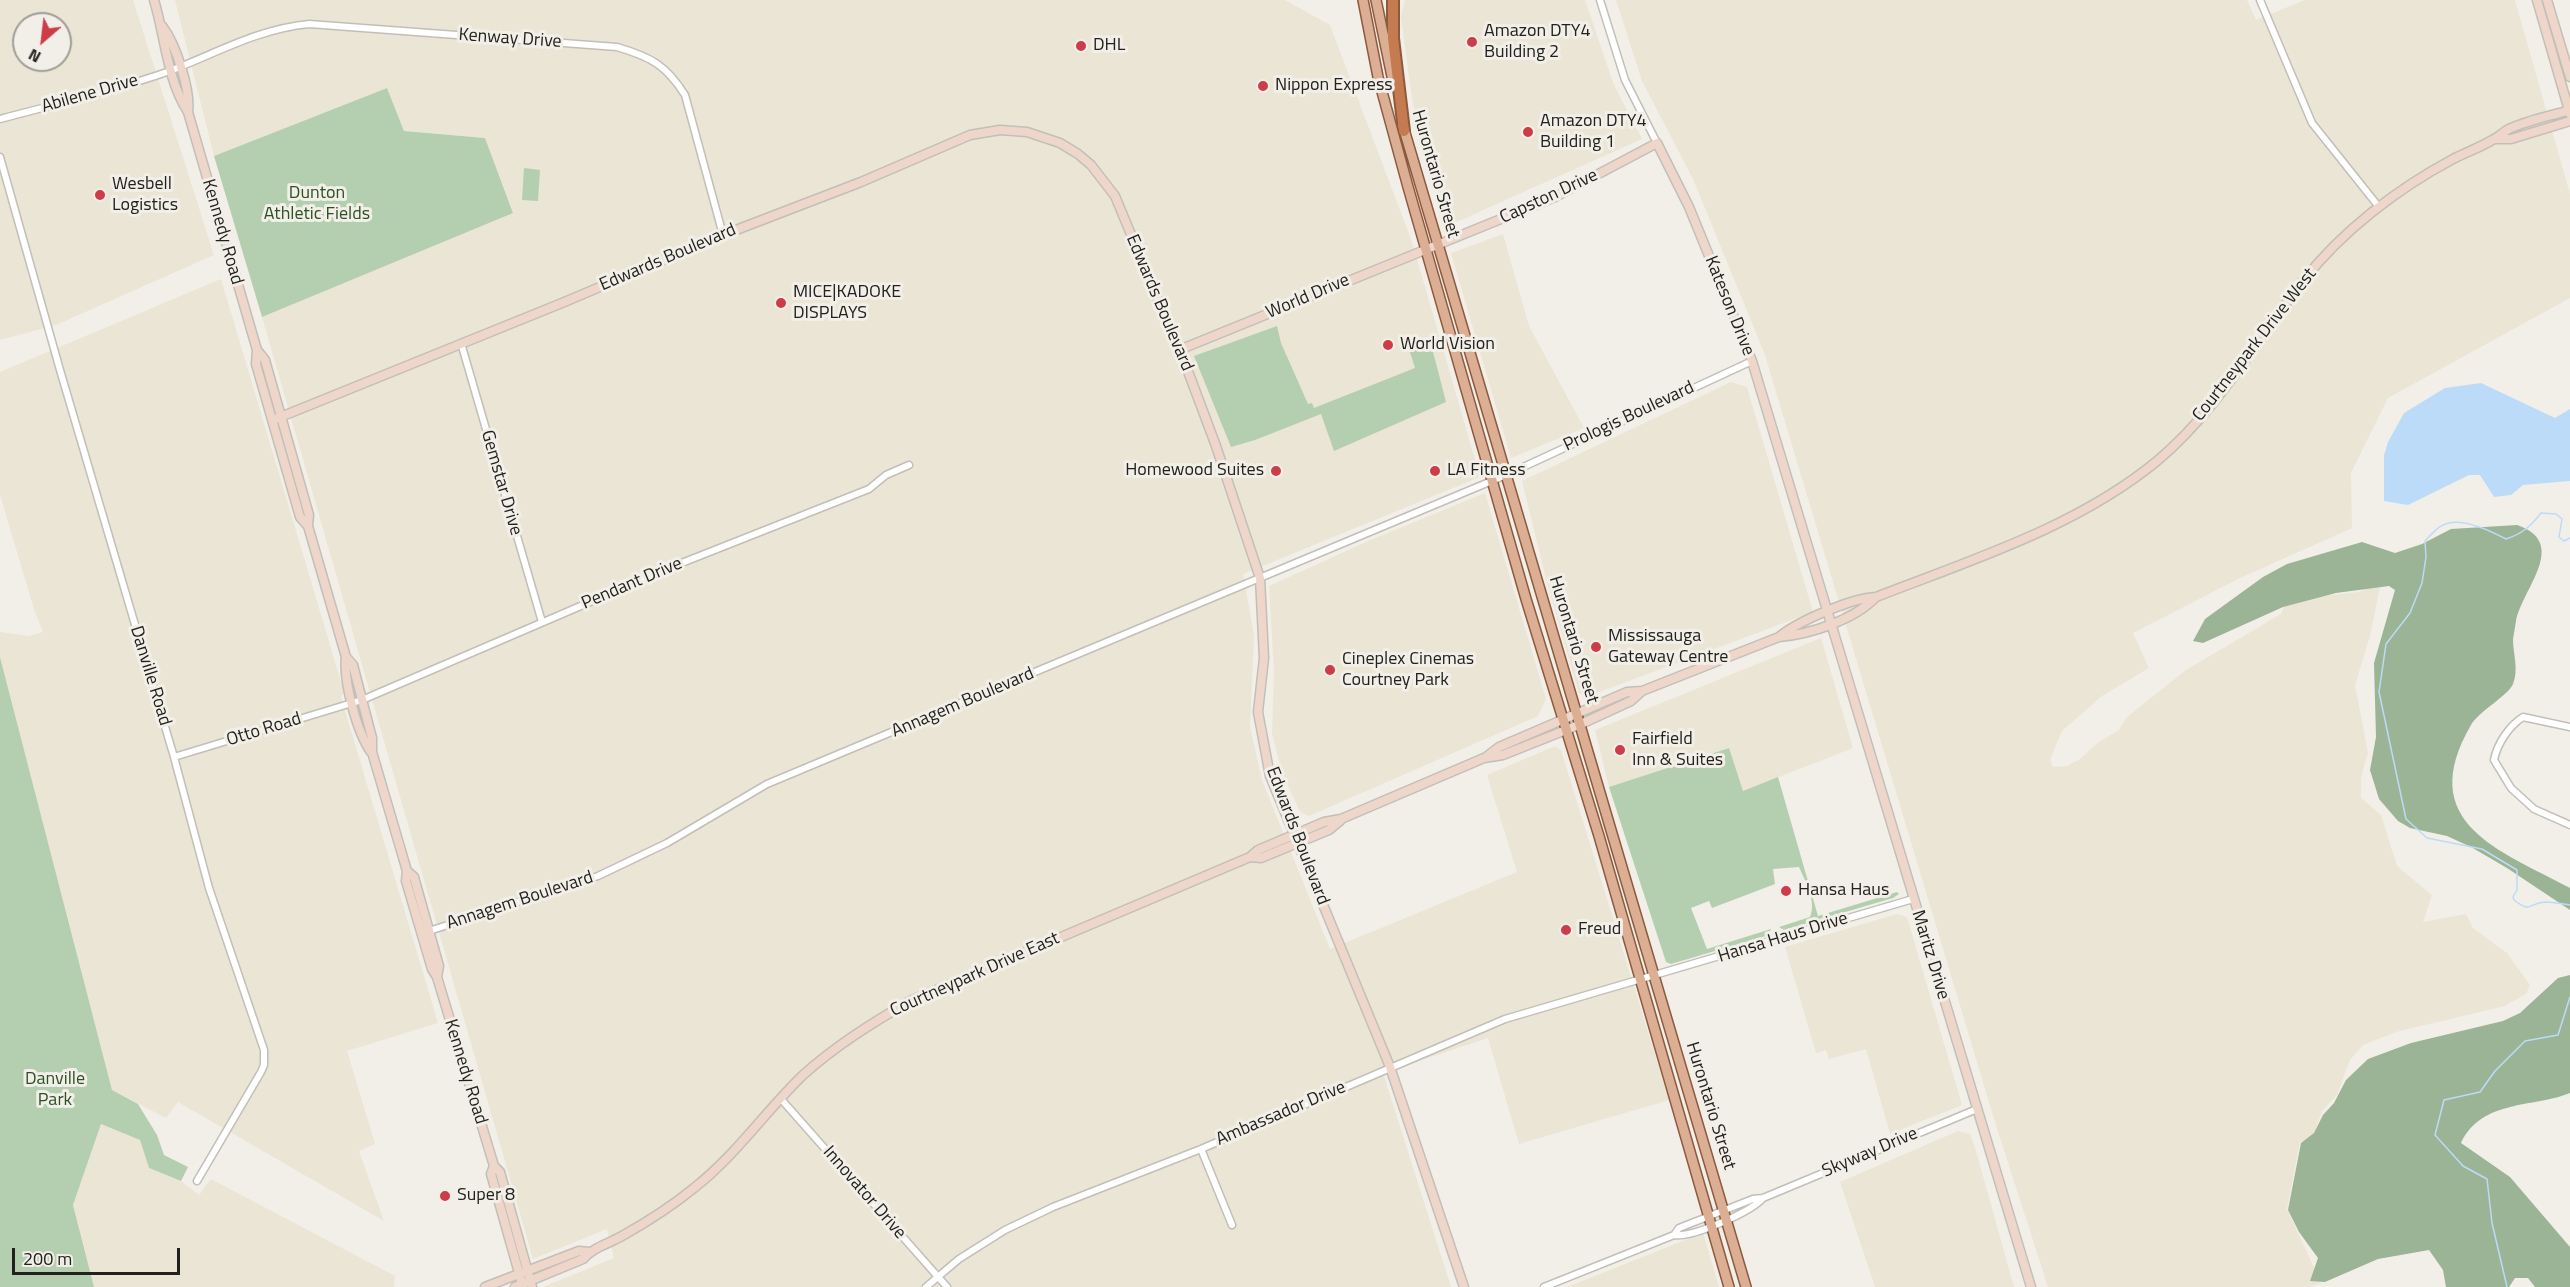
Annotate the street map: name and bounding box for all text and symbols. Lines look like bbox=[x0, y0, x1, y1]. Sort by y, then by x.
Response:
north arrow bbox=[12, 12, 72, 72]
place label: Amazon DTY4 Building 2 bbox=[1484, 21, 1590, 63]
street label: Kenway Drive bbox=[458, 25, 562, 53]
place label: DHL bbox=[1093, 35, 1125, 57]
marker: Amazon DTY4 Building 2 bbox=[1465, 35, 1479, 49]
marker: DHL bbox=[1074, 39, 1088, 53]
text: N bbox=[24, 43, 45, 69]
street label: Abilene Drive bbox=[39, 70, 141, 118]
place label: Nippon Express bbox=[1275, 75, 1393, 97]
marker: Nippon Express bbox=[1256, 79, 1270, 93]
street label: Hurontario Street bbox=[1406, 107, 1464, 241]
place label: Amazon DTY4 Building 1 bbox=[1540, 111, 1646, 154]
marker: Amazon DTY4 Building 1 bbox=[1521, 125, 1535, 139]
street label: Capston Drive bbox=[1497, 165, 1601, 229]
place label: Wesbell Logistics bbox=[112, 174, 178, 216]
street label: Kennedy Road bbox=[197, 177, 247, 287]
park label: Dunton Athletic Fields bbox=[264, 183, 370, 226]
marker: Wesbell Logistics bbox=[93, 188, 107, 202]
street label: Edwards Boulevard bbox=[597, 220, 739, 296]
street label: Edwards Boulevard bbox=[1121, 232, 1197, 374]
street label: Kateson Drive bbox=[1699, 253, 1759, 359]
street label: Courtneypark Drive West bbox=[2188, 264, 2322, 426]
street label: World Drive bbox=[1263, 270, 1353, 324]
place label: MICE|KADOKE DISPLAYS bbox=[793, 282, 901, 324]
marker: MICE|KADOKE DISPLAYS bbox=[774, 296, 788, 310]
place label: World Vision bbox=[1400, 334, 1495, 356]
marker: World Vision bbox=[1381, 338, 1395, 352]
street label: Prologis Boulevard bbox=[1560, 377, 1698, 457]
street label: Gemstar Drive bbox=[476, 428, 526, 538]
place label: Homewood Suites bbox=[1125, 460, 1264, 482]
place label: LA Fitness bbox=[1447, 460, 1526, 482]
marker: Homewood Suites bbox=[1269, 464, 1283, 478]
marker: LA Fitness bbox=[1428, 464, 1442, 478]
street label: Pendant Drive bbox=[578, 553, 686, 615]
street label: Hurontario Street bbox=[1543, 574, 1603, 706]
street label: Danville Road bbox=[125, 624, 175, 728]
place label: Mississauga Gateway Centre bbox=[1608, 626, 1728, 668]
marker: Mississauga Gateway Centre bbox=[1589, 640, 1603, 654]
place label: Cineplex Cinemas Courtney Park bbox=[1342, 649, 1474, 692]
street label: Annagem Boulevard bbox=[888, 663, 1038, 743]
marker: Cineplex Cinemas Courtney Park bbox=[1323, 663, 1337, 677]
street label: Otto Road bbox=[224, 708, 304, 752]
place label: Fairfield Inn & Suites bbox=[1632, 729, 1723, 771]
marker: Fairfield Inn & Suites bbox=[1613, 743, 1627, 757]
street label: Edwards Boulevard bbox=[1261, 764, 1333, 908]
street label: Annagem Boulevard bbox=[444, 867, 596, 935]
place label: Hansa Haus bbox=[1798, 880, 1889, 902]
marker: Hansa Haus bbox=[1779, 884, 1793, 898]
street label: Hansa Haus Drive bbox=[1715, 908, 1851, 968]
street label: Maritz Drive bbox=[1906, 908, 1954, 1002]
place label: Freud bbox=[1578, 919, 1621, 941]
marker: Freud bbox=[1559, 923, 1573, 937]
street label: Courtneypark Drive East bbox=[887, 928, 1063, 1022]
street label: Kennedy Road bbox=[439, 1017, 491, 1127]
street label: Hurontario Street bbox=[1680, 1040, 1740, 1172]
park label: Danville Park bbox=[25, 1069, 85, 1112]
street label: Ambassador Drive bbox=[1213, 1077, 1349, 1151]
street label: Skyway Drive bbox=[1819, 1123, 1921, 1183]
street label: Innovator Drive bbox=[818, 1142, 910, 1244]
place label: Super 8 bbox=[457, 1185, 515, 1207]
marker: Super 8 bbox=[438, 1189, 452, 1203]
scale bar bbox=[15, 1236, 183, 1274]
text: 200 m bbox=[23, 1245, 72, 1272]

